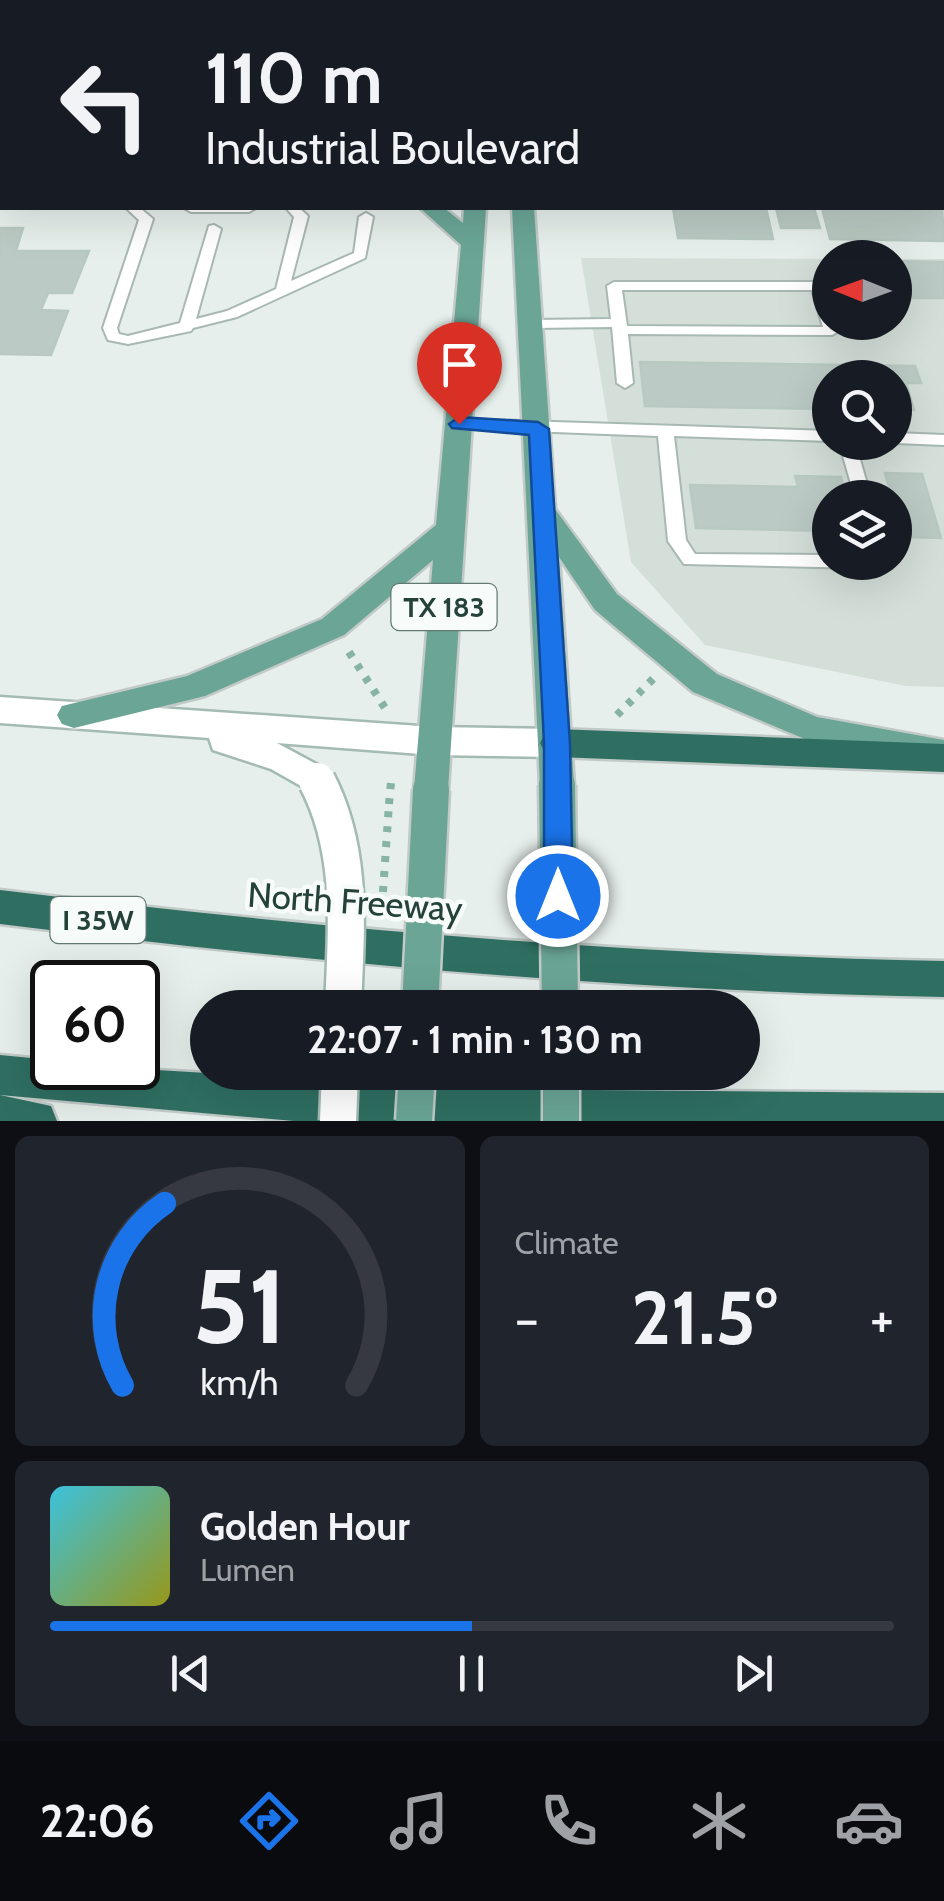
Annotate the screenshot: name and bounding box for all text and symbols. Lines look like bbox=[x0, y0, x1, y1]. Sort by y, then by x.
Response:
text: 110 m bbox=[205, 35, 383, 121]
icon: left bbox=[40, 40, 170, 170]
text: Industrial Boulevard bbox=[205, 121, 580, 175]
north arrow bbox=[812, 240, 912, 340]
map controls bbox=[812, 240, 912, 580]
pin bbox=[417, 322, 502, 425]
icon: arrive bbox=[432, 337, 487, 392]
button: search bbox=[812, 360, 912, 460]
button: layers bbox=[812, 480, 912, 580]
road number: TX 183 bbox=[392, 584, 496, 630]
position arrow bbox=[506, 844, 610, 948]
street label: North Freeway bbox=[246, 873, 464, 930]
road number: I 35W bbox=[51, 897, 146, 943]
speed limit sign: 60 bbox=[30, 960, 160, 1090]
text: 22:07 · 1 min · 130 m bbox=[307, 1016, 643, 1063]
text: Climate bbox=[515, 1223, 619, 1262]
text: 51 bbox=[193, 1243, 287, 1369]
text: 21.5° bbox=[631, 1272, 777, 1363]
text: − bbox=[515, 1285, 539, 1352]
text: + bbox=[870, 1285, 894, 1352]
text: km/h bbox=[201, 1361, 279, 1404]
text: Golden Hour bbox=[200, 1503, 410, 1550]
text: Lumen bbox=[200, 1550, 295, 1589]
icon: previous bbox=[163, 1646, 218, 1701]
icon: pause bbox=[444, 1646, 499, 1701]
icon: next bbox=[726, 1646, 781, 1701]
icon: directions bbox=[234, 1786, 304, 1856]
icon: music bbox=[384, 1786, 454, 1856]
icon: phone bbox=[534, 1786, 604, 1856]
icon: climate bbox=[684, 1786, 754, 1856]
icon: car bbox=[834, 1786, 904, 1856]
text: 22:06 bbox=[40, 1794, 155, 1848]

